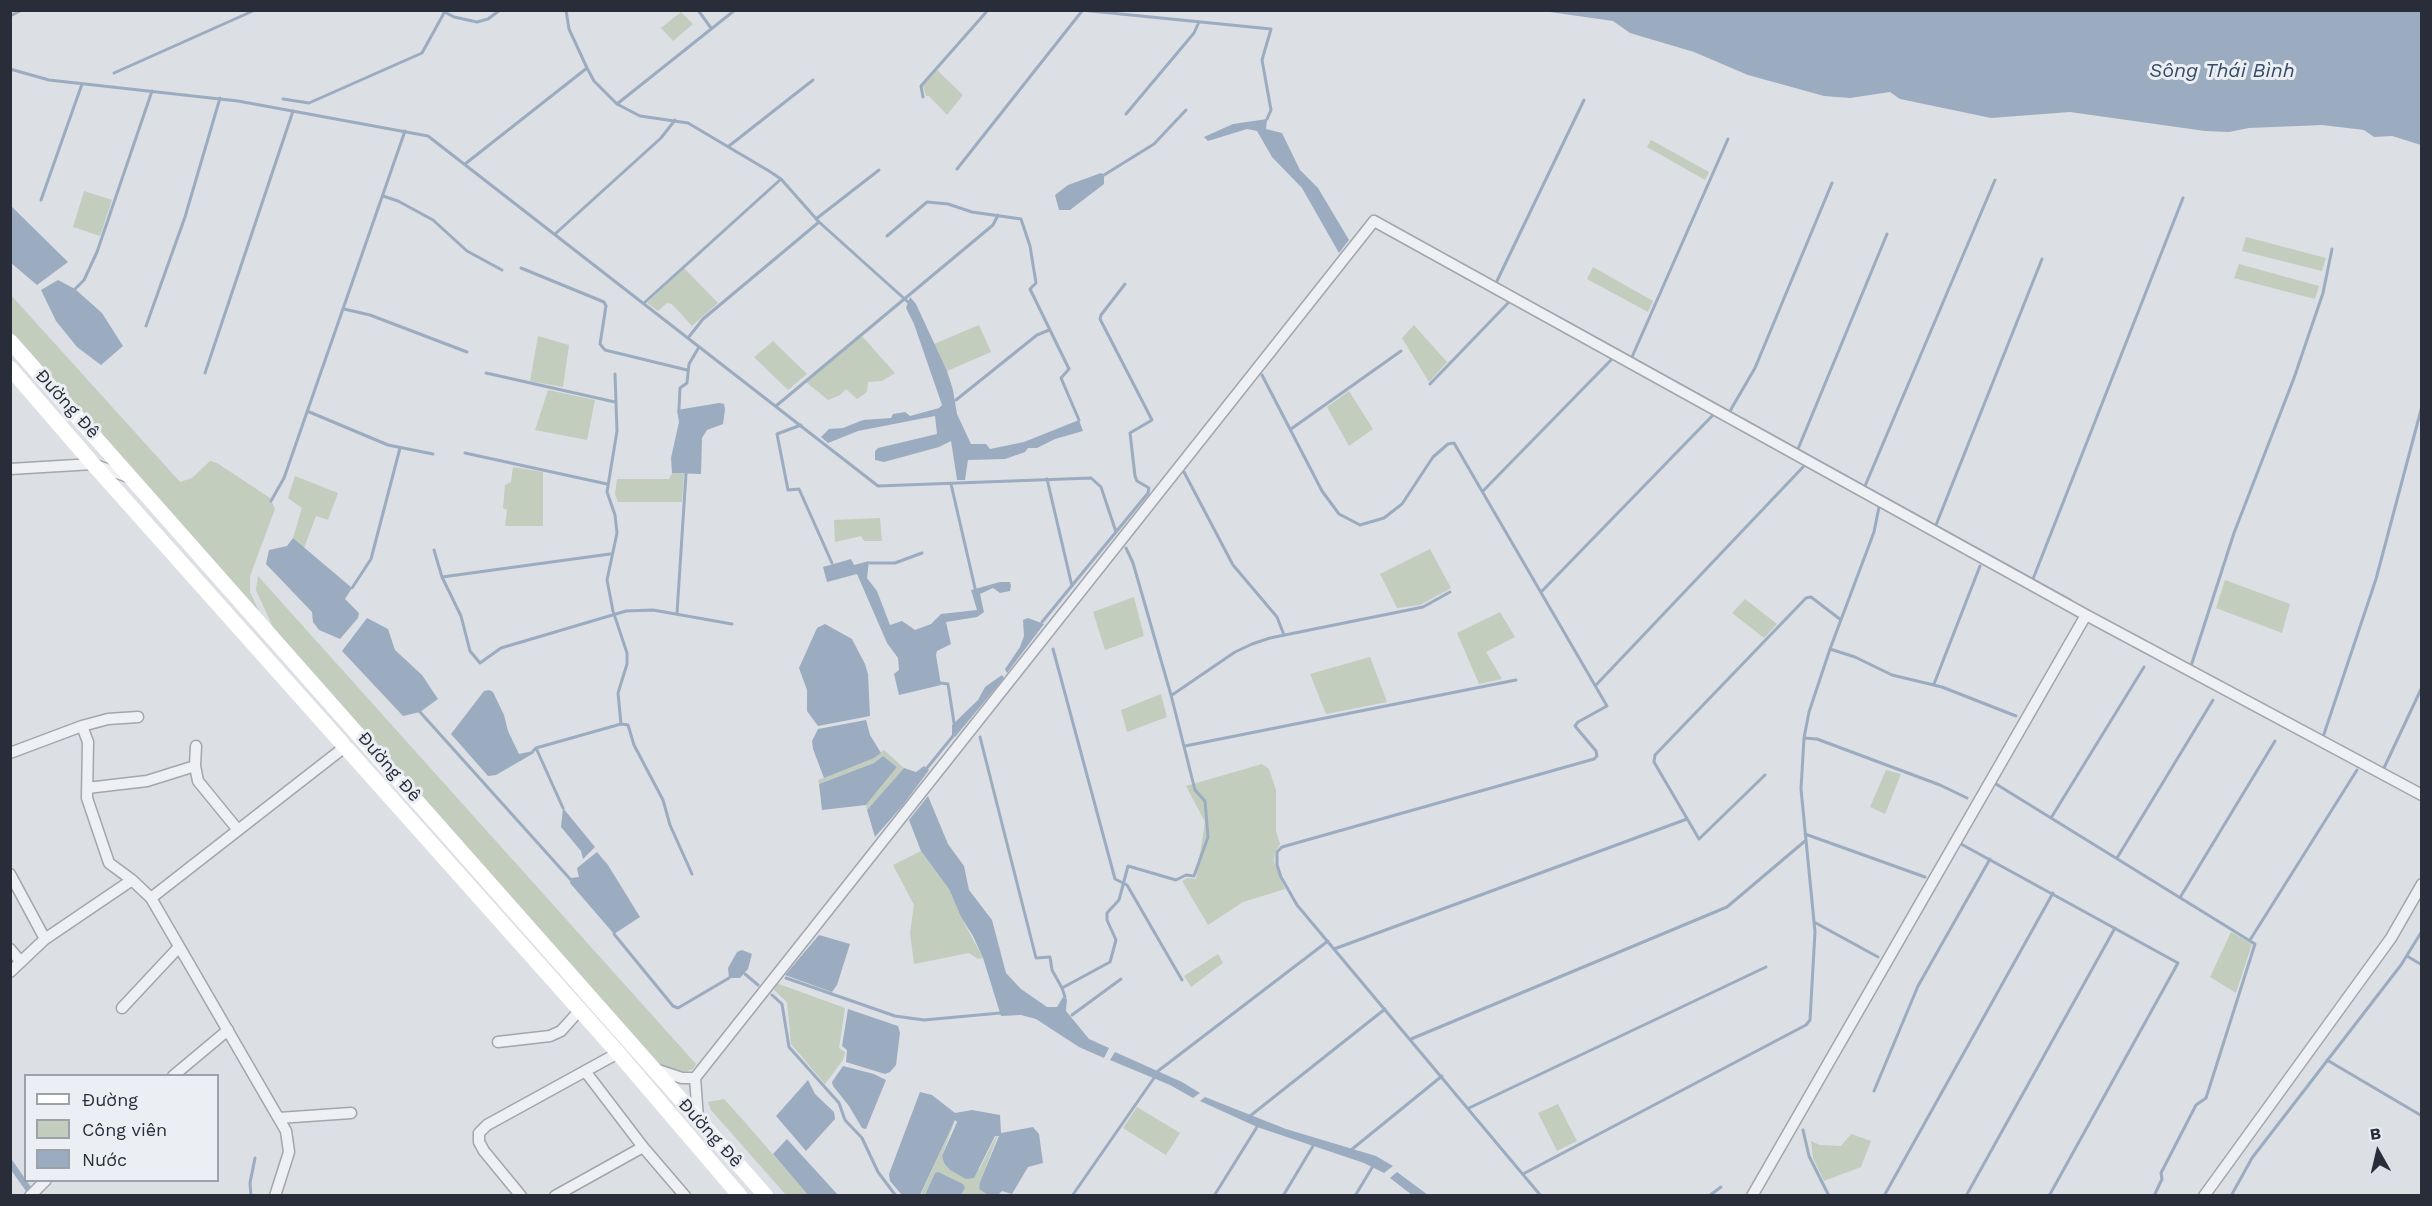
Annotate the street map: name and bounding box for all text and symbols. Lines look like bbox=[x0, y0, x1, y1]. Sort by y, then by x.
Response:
water label: Sông Thái Bình bbox=[2149, 59, 2295, 83]
street label: Đường Đê bbox=[30, 365, 104, 443]
street label: Đường Đê bbox=[353, 728, 425, 806]
legend bbox=[24, 1074, 219, 1182]
text: Đường bbox=[82, 1089, 138, 1110]
street label: Đường Đê bbox=[673, 1094, 747, 1172]
text: Công viên bbox=[82, 1119, 167, 1140]
north arrow bbox=[2348, 1122, 2408, 1182]
text: B bbox=[2369, 1124, 2382, 1144]
text: Nước bbox=[82, 1149, 127, 1170]

